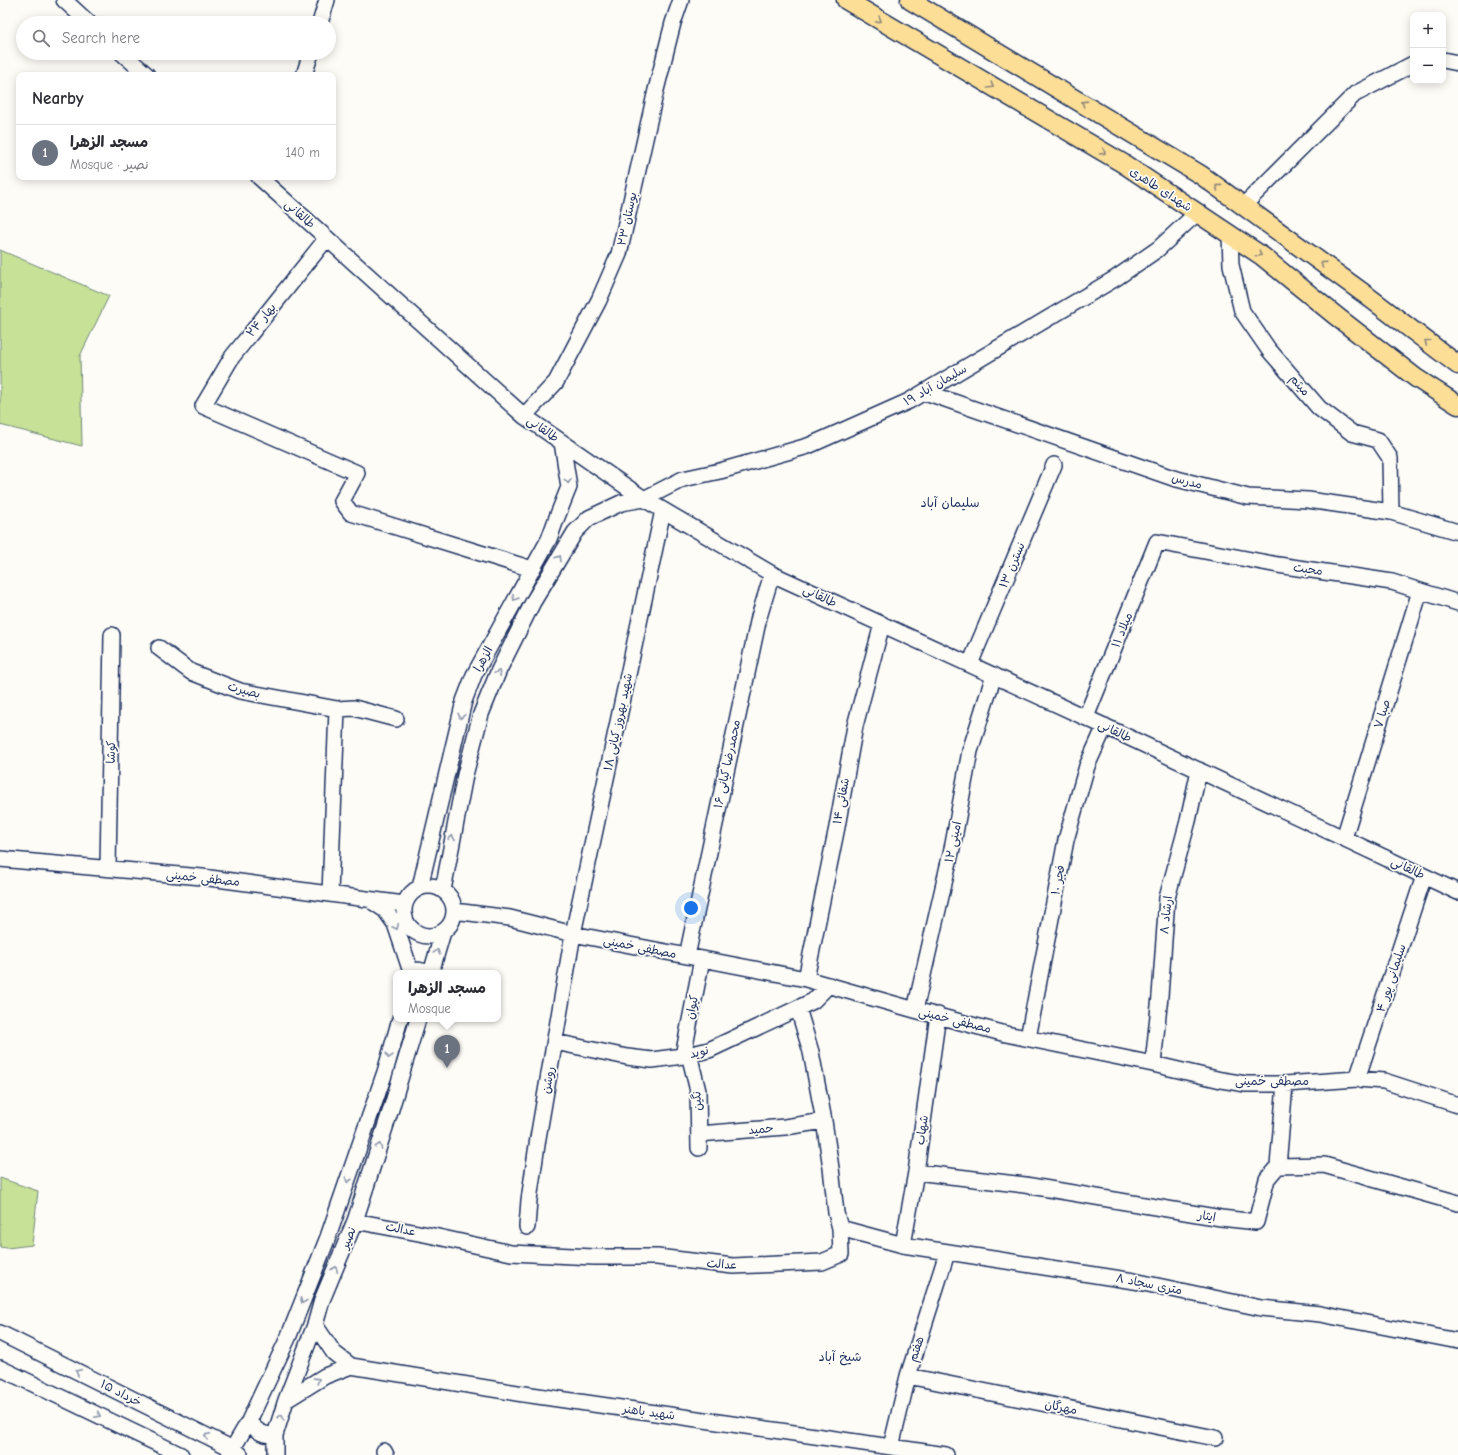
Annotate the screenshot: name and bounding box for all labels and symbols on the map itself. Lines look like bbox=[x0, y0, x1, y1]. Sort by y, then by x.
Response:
one-way arrow bbox=[875, 15, 882, 22]
one-way arrow bbox=[987, 81, 994, 88]
one-way arrow bbox=[1081, 101, 1088, 108]
one-way arrow bbox=[1099, 147, 1106, 154]
street label: شهدای طاهری bbox=[1127, 164, 1195, 214]
one-way arrow bbox=[1215, 184, 1222, 192]
street label: بوستان ۲۳ bbox=[614, 191, 641, 247]
street label: طالقانی bbox=[281, 197, 318, 232]
one-way arrow bbox=[1254, 249, 1261, 256]
one-way arrow bbox=[1320, 262, 1327, 269]
street label: بهار ۲۴ bbox=[243, 300, 280, 340]
one-way arrow bbox=[1424, 340, 1431, 347]
street label: سلیمان آباد ۱۹ bbox=[901, 361, 970, 410]
street label: میثم bbox=[1286, 372, 1313, 400]
street label: طالقانی bbox=[524, 413, 562, 446]
street label: مدرس bbox=[1170, 470, 1204, 492]
one-way arrow bbox=[563, 478, 572, 484]
district label: سلیمان آباد bbox=[920, 495, 980, 511]
street label: نسترن ۱۳ bbox=[996, 540, 1028, 590]
one-way arrow bbox=[554, 555, 561, 562]
street label: محبت bbox=[1292, 560, 1324, 579]
street label: طالقانی bbox=[800, 582, 839, 611]
one-way arrow bbox=[513, 594, 520, 602]
street label: میلاد ۱۱ bbox=[1109, 610, 1135, 650]
street label: الزهرا bbox=[470, 644, 496, 674]
one-way arrow bbox=[493, 669, 501, 676]
street label: شهید بهروز کیانی ۱۸ bbox=[601, 672, 636, 772]
street label: بصیرت bbox=[226, 679, 262, 702]
street label: صبا ۷ bbox=[1371, 698, 1394, 730]
one-way arrow bbox=[457, 713, 465, 719]
street label: طالقانی bbox=[1095, 717, 1134, 746]
street label: محمدرضا کیانی ۱۶ bbox=[711, 718, 744, 810]
street label: کوشا bbox=[104, 740, 118, 764]
street label: شفائی ۱۴ bbox=[830, 777, 853, 826]
street label: امینی ۱۲ bbox=[942, 820, 965, 864]
one-way arrow bbox=[448, 835, 456, 841]
street label: طالقانی bbox=[1388, 854, 1427, 883]
street label: فجر ۱۰ bbox=[1048, 864, 1069, 896]
street label: مصطفی خمینی bbox=[165, 867, 241, 890]
street label: ارشاد ۸ bbox=[1157, 895, 1175, 935]
your location bbox=[681, 898, 701, 918]
one-way arrow bbox=[391, 923, 399, 930]
street label: مصطفی خمینی bbox=[602, 933, 678, 962]
street label: سلیمانی پور ۴ bbox=[1373, 942, 1410, 1014]
one-way arrow bbox=[432, 949, 441, 956]
street label: کیوان bbox=[683, 993, 701, 1021]
street label: مصطفی خمینی bbox=[917, 1004, 993, 1037]
pin: 1 bbox=[434, 1035, 460, 1068]
street label: نوید bbox=[688, 1043, 710, 1061]
one-way arrow bbox=[385, 1053, 394, 1060]
street label: روشن bbox=[539, 1065, 558, 1095]
street label: مصطفی خمینی bbox=[1235, 1074, 1309, 1089]
street label: نگین bbox=[689, 1091, 705, 1111]
street label: شهاب bbox=[913, 1114, 932, 1146]
street label: حمید bbox=[748, 1121, 774, 1137]
one-way arrow bbox=[374, 1143, 383, 1150]
one-way arrow bbox=[344, 1176, 352, 1183]
street label: ایثار bbox=[1196, 1208, 1217, 1224]
street label: عدالت bbox=[384, 1219, 418, 1239]
street label: نصیر bbox=[337, 1225, 359, 1252]
street label: عدالت bbox=[706, 1256, 738, 1272]
one-way arrow bbox=[330, 1265, 338, 1273]
street label: ۸ متری سجاد bbox=[1114, 1271, 1183, 1298]
one-way arrow bbox=[299, 1298, 307, 1305]
street label: هفتم bbox=[905, 1334, 929, 1364]
district label: شیخ آباد bbox=[818, 1349, 862, 1366]
one-way arrow bbox=[75, 1369, 82, 1377]
street label: ۱۵ خرداد bbox=[98, 1377, 144, 1409]
one-way arrow bbox=[313, 1378, 320, 1385]
street label: مهرگان bbox=[1044, 1397, 1078, 1417]
street label: شهید باهنر bbox=[621, 1401, 676, 1424]
one-way arrow bbox=[94, 1410, 101, 1418]
one-way arrow bbox=[276, 1414, 285, 1421]
one-way arrow bbox=[204, 1433, 211, 1441]

